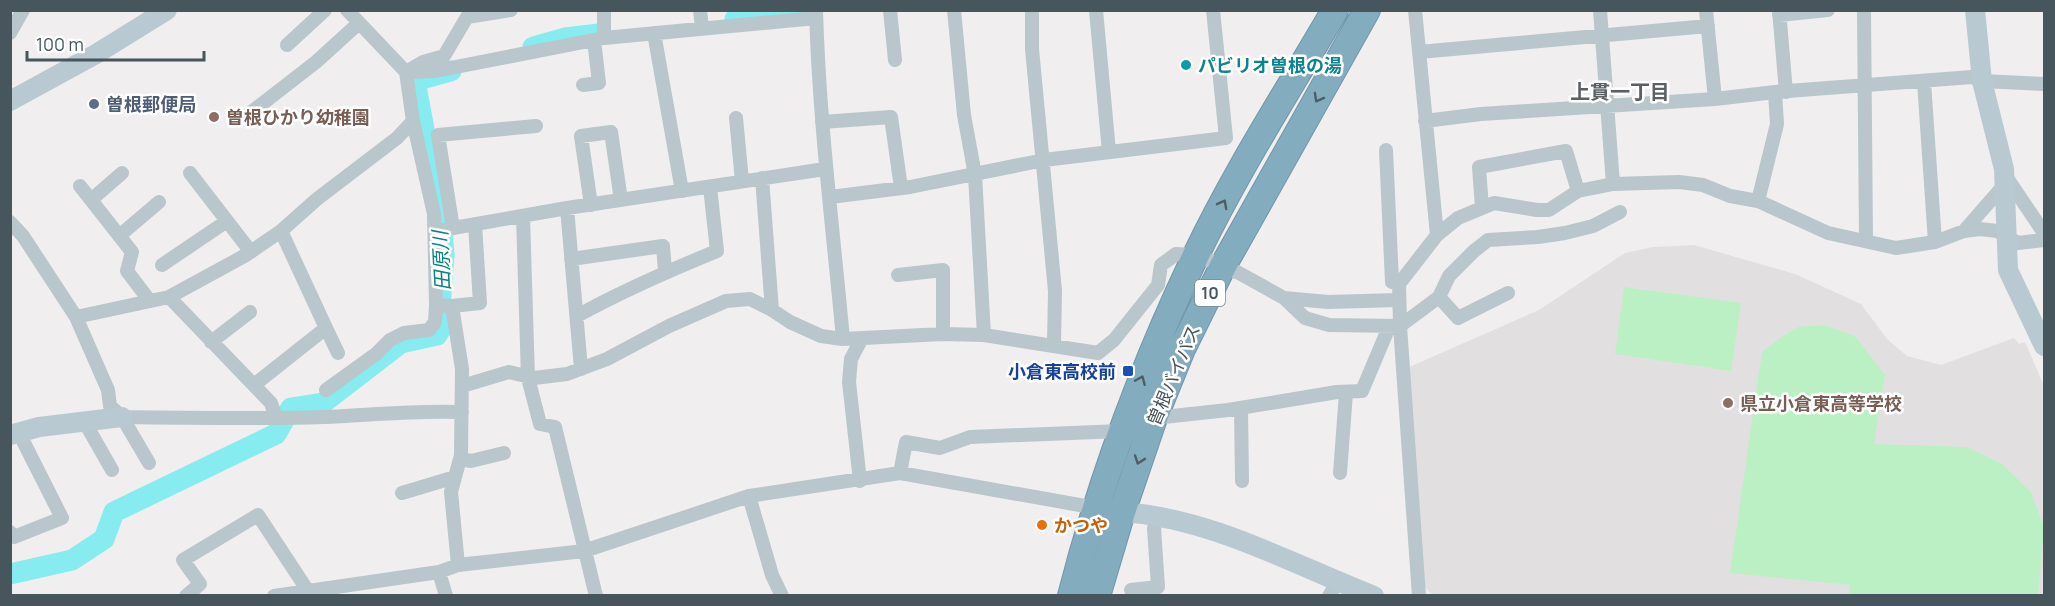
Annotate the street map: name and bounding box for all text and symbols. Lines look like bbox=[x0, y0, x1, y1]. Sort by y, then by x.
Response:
scale bar bbox=[27, 24, 204, 62]
text: 100 m bbox=[36, 32, 84, 56]
place label: パビリオ曽根の湯 bbox=[1198, 53, 1342, 77]
marker: パビリオ曽根の湯 bbox=[1179, 58, 1193, 72]
district label: 上貫一丁目 bbox=[1570, 78, 1670, 105]
place label: 曽根郵便局 bbox=[106, 92, 196, 116]
one-way arrow bbox=[1314, 92, 1325, 102]
marker: 曽根郵便局 bbox=[87, 97, 101, 111]
place label: 曽根ひかり幼稚園 bbox=[226, 105, 370, 129]
marker: 曽根ひかり幼稚園 bbox=[207, 110, 221, 124]
one-way arrow bbox=[1216, 199, 1227, 210]
water label: 田原川 bbox=[426, 228, 456, 292]
road number: 10 bbox=[1195, 280, 1225, 306]
street label: 曽根バイパス bbox=[1141, 321, 1205, 429]
place label: 小倉東高校前 bbox=[1008, 359, 1116, 383]
marker: 小倉東高校前 bbox=[1121, 364, 1135, 378]
one-way arrow bbox=[1134, 376, 1146, 387]
place label: 県立小倉東高等学校 bbox=[1740, 391, 1902, 415]
marker: 県立小倉東高等学校 bbox=[1721, 396, 1735, 410]
one-way arrow bbox=[1134, 455, 1147, 465]
place label: かつや bbox=[1054, 513, 1108, 537]
marker: かつや bbox=[1035, 518, 1049, 532]

